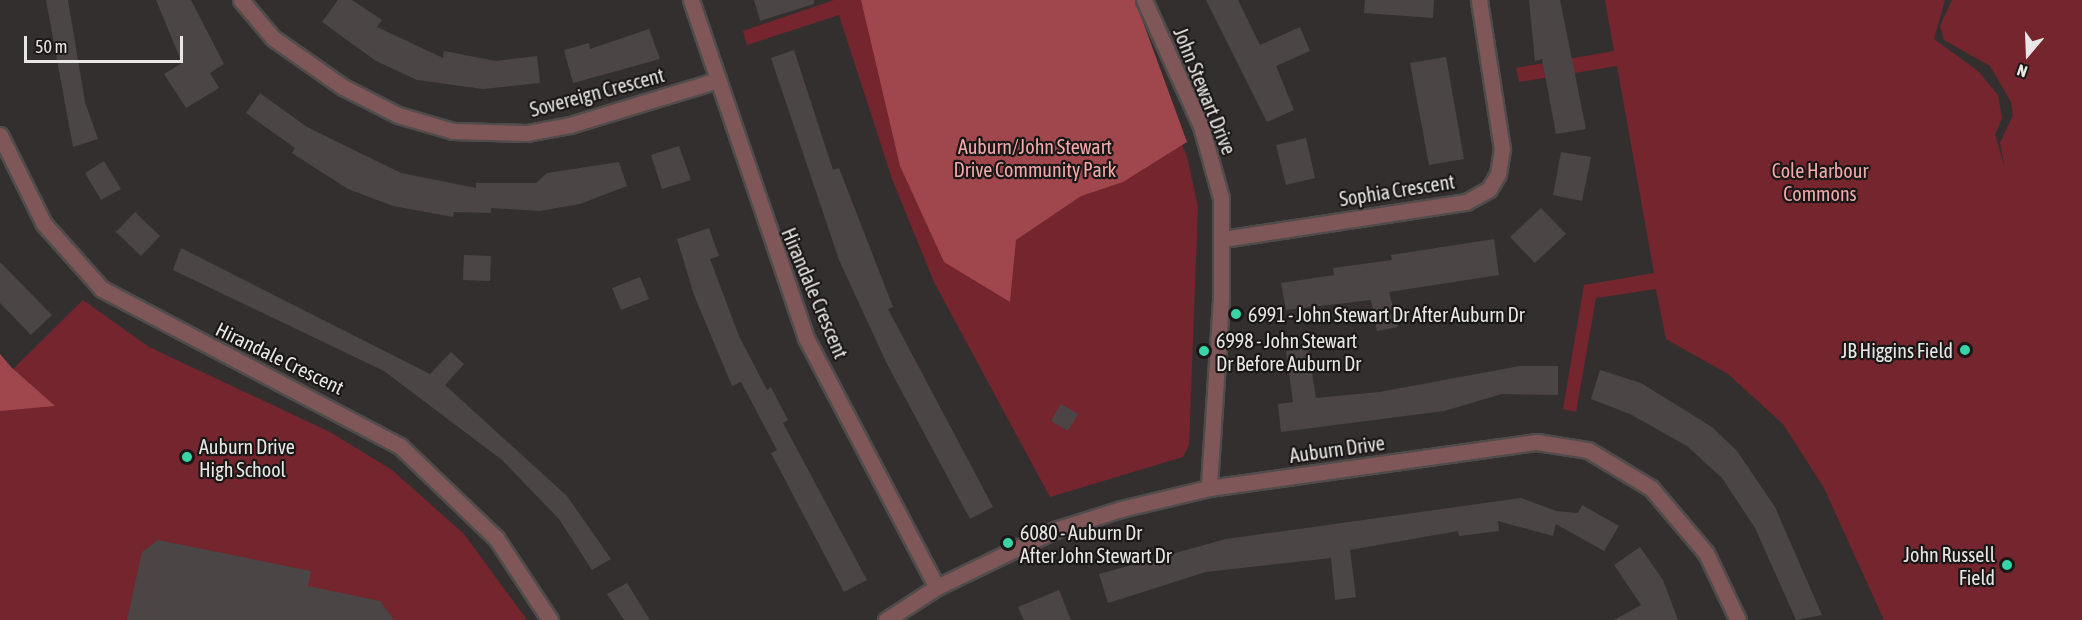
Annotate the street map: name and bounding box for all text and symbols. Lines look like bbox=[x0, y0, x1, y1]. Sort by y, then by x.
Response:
scale bar bbox=[27, 24, 186, 62]
street label: John Stewart Drive bbox=[1169, 24, 1241, 158]
north arrow bbox=[1998, 24, 2058, 84]
text: 50 m bbox=[35, 36, 67, 57]
text: N bbox=[2015, 61, 2030, 81]
street label: Sovereign Crescent bbox=[527, 63, 667, 121]
park label: Auburn/John Stewart Drive Community Park bbox=[954, 134, 1116, 181]
park label: Cole Harbour Commons bbox=[1772, 158, 1868, 205]
street label: Sophia Crescent bbox=[1338, 169, 1456, 211]
street label: Hirandale Crescent bbox=[777, 224, 853, 362]
place label: 6991 - John Stewart Dr After Auburn Dr bbox=[1248, 302, 1525, 326]
marker: 6991 - John Stewart Dr After Auburn Dr bbox=[1229, 307, 1243, 321]
street label: Hirandale Crescent bbox=[212, 317, 348, 399]
place label: 6998 - John Stewart Dr Before Auburn Dr bbox=[1216, 328, 1361, 375]
place label: JB Higgins Field bbox=[1841, 338, 1953, 362]
marker: JB Higgins Field bbox=[1958, 343, 1972, 357]
marker: 6998 - John Stewart Dr Before Auburn Dr bbox=[1197, 344, 1211, 358]
street label: Auburn Drive bbox=[1288, 430, 1386, 468]
place label: Auburn Drive High School bbox=[199, 434, 295, 481]
marker: Auburn Drive High School bbox=[180, 450, 194, 464]
place label: 6080 - Auburn Dr After John Stewart Dr bbox=[1020, 520, 1172, 567]
marker: 6080 - Auburn Dr After John Stewart Dr bbox=[1001, 536, 1015, 550]
place label: John Russell Field bbox=[1904, 542, 1995, 589]
marker: John Russell Field bbox=[2000, 558, 2014, 572]

